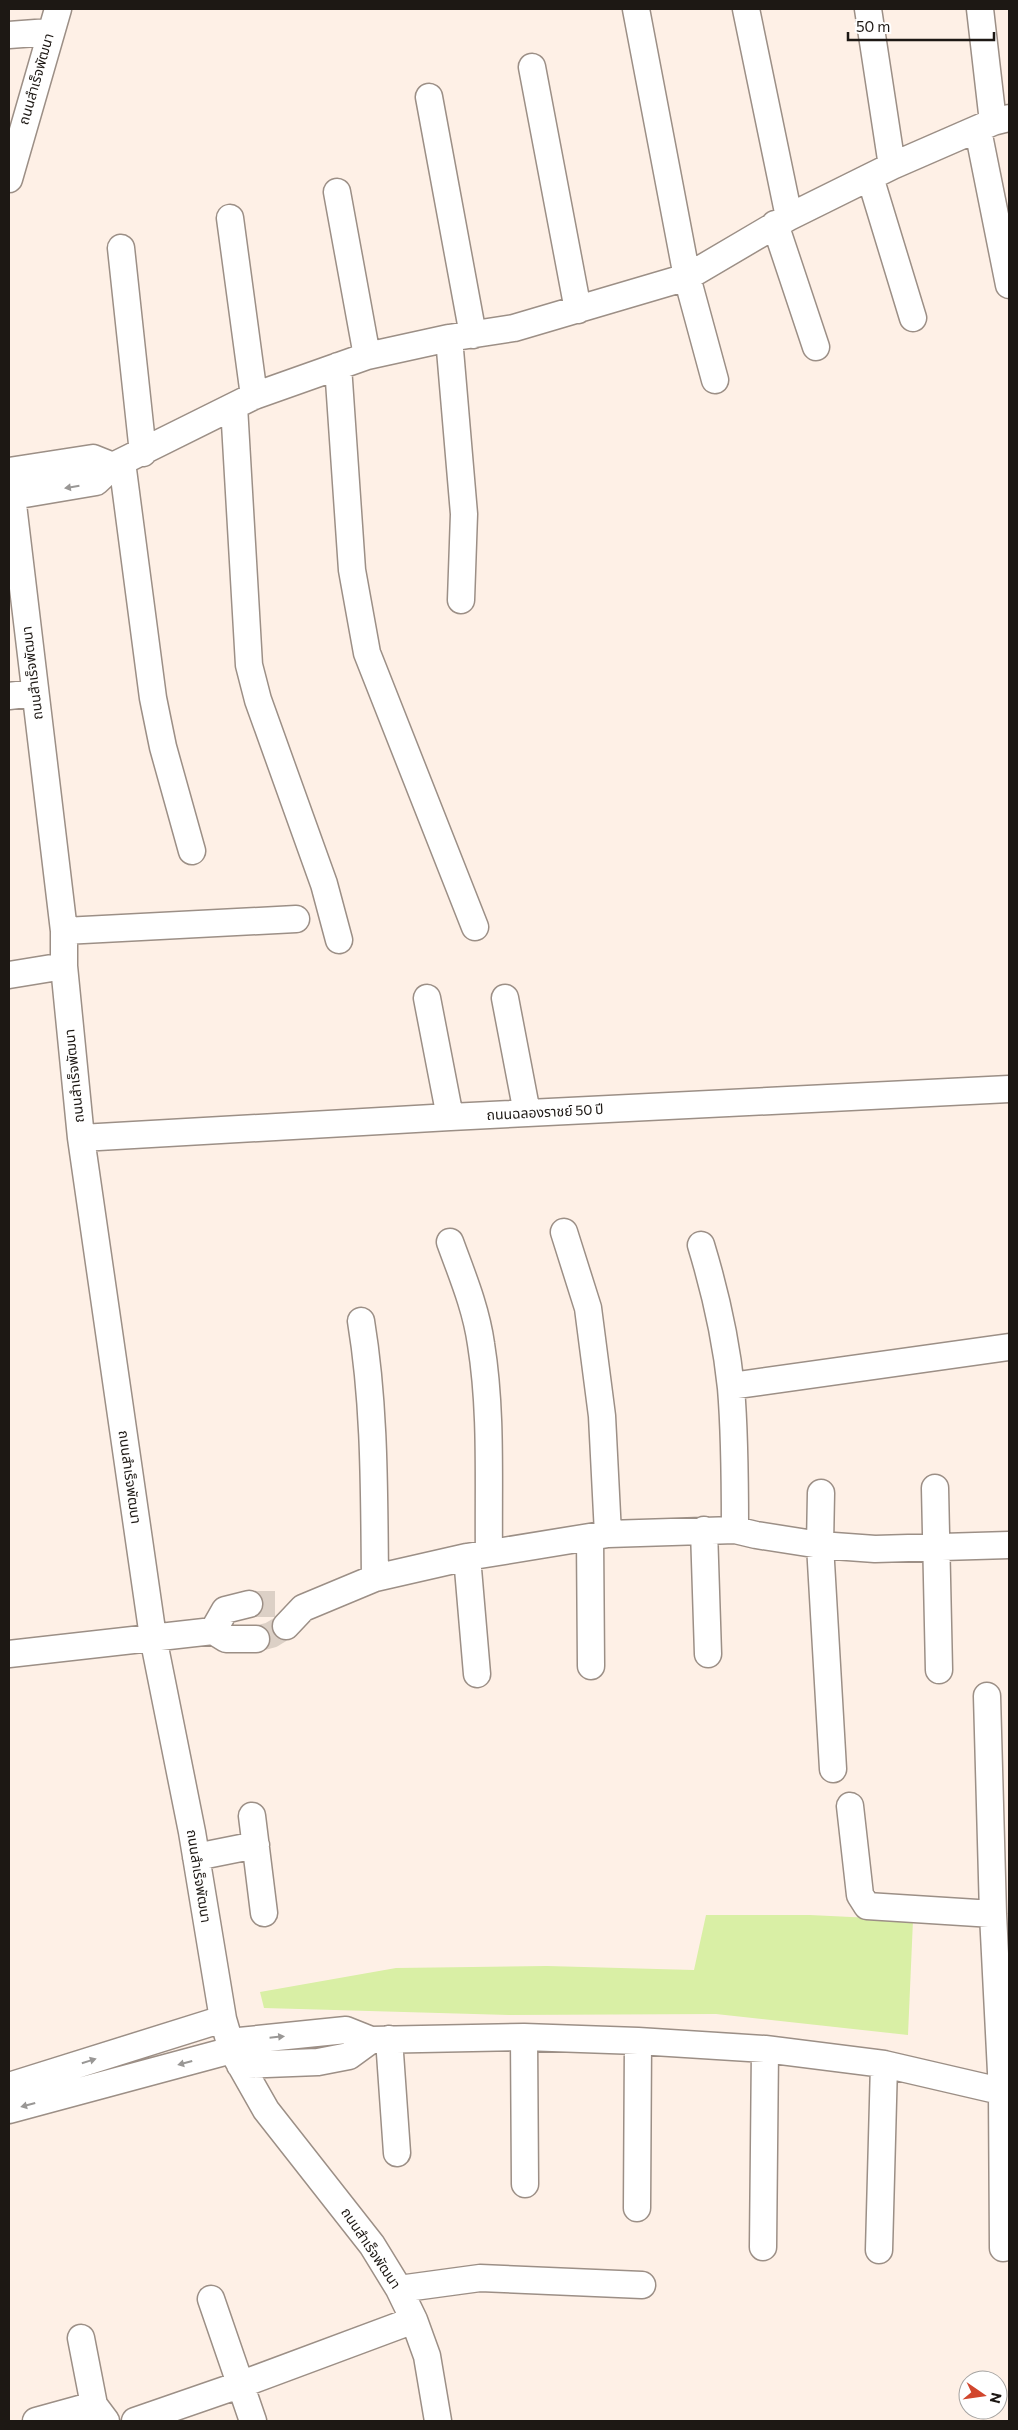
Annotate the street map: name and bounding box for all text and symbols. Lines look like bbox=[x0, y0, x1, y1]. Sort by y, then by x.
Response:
scale bar bbox=[848, 10, 994, 42]
text: 50 m bbox=[856, 17, 890, 35]
street label: ถนนสำเร็จพัฒนา bbox=[14, 31, 57, 126]
one-way arrow bbox=[63, 483, 79, 491]
street label: ถนนสำเร็จพัฒนา bbox=[17, 625, 46, 721]
street label: ถนนสำเร็จพัฒนา bbox=[60, 1028, 87, 1124]
street label: ถนนฉลองราชย์ 50 ปี bbox=[486, 1100, 604, 1123]
street label: ถนนสำเร็จพัฒนา bbox=[116, 1429, 145, 1525]
street label: ถนนสำเร็จพัฒนา bbox=[184, 1828, 215, 1924]
one-way arrow bbox=[270, 2033, 286, 2041]
one-way arrow bbox=[81, 2057, 96, 2064]
one-way arrow bbox=[177, 2059, 192, 2067]
one-way arrow bbox=[20, 2101, 35, 2109]
street label: ถนนสำเร็จพัฒนา bbox=[338, 2204, 405, 2292]
north arrow bbox=[958, 2370, 1008, 2420]
text: N bbox=[987, 2391, 1006, 2405]

